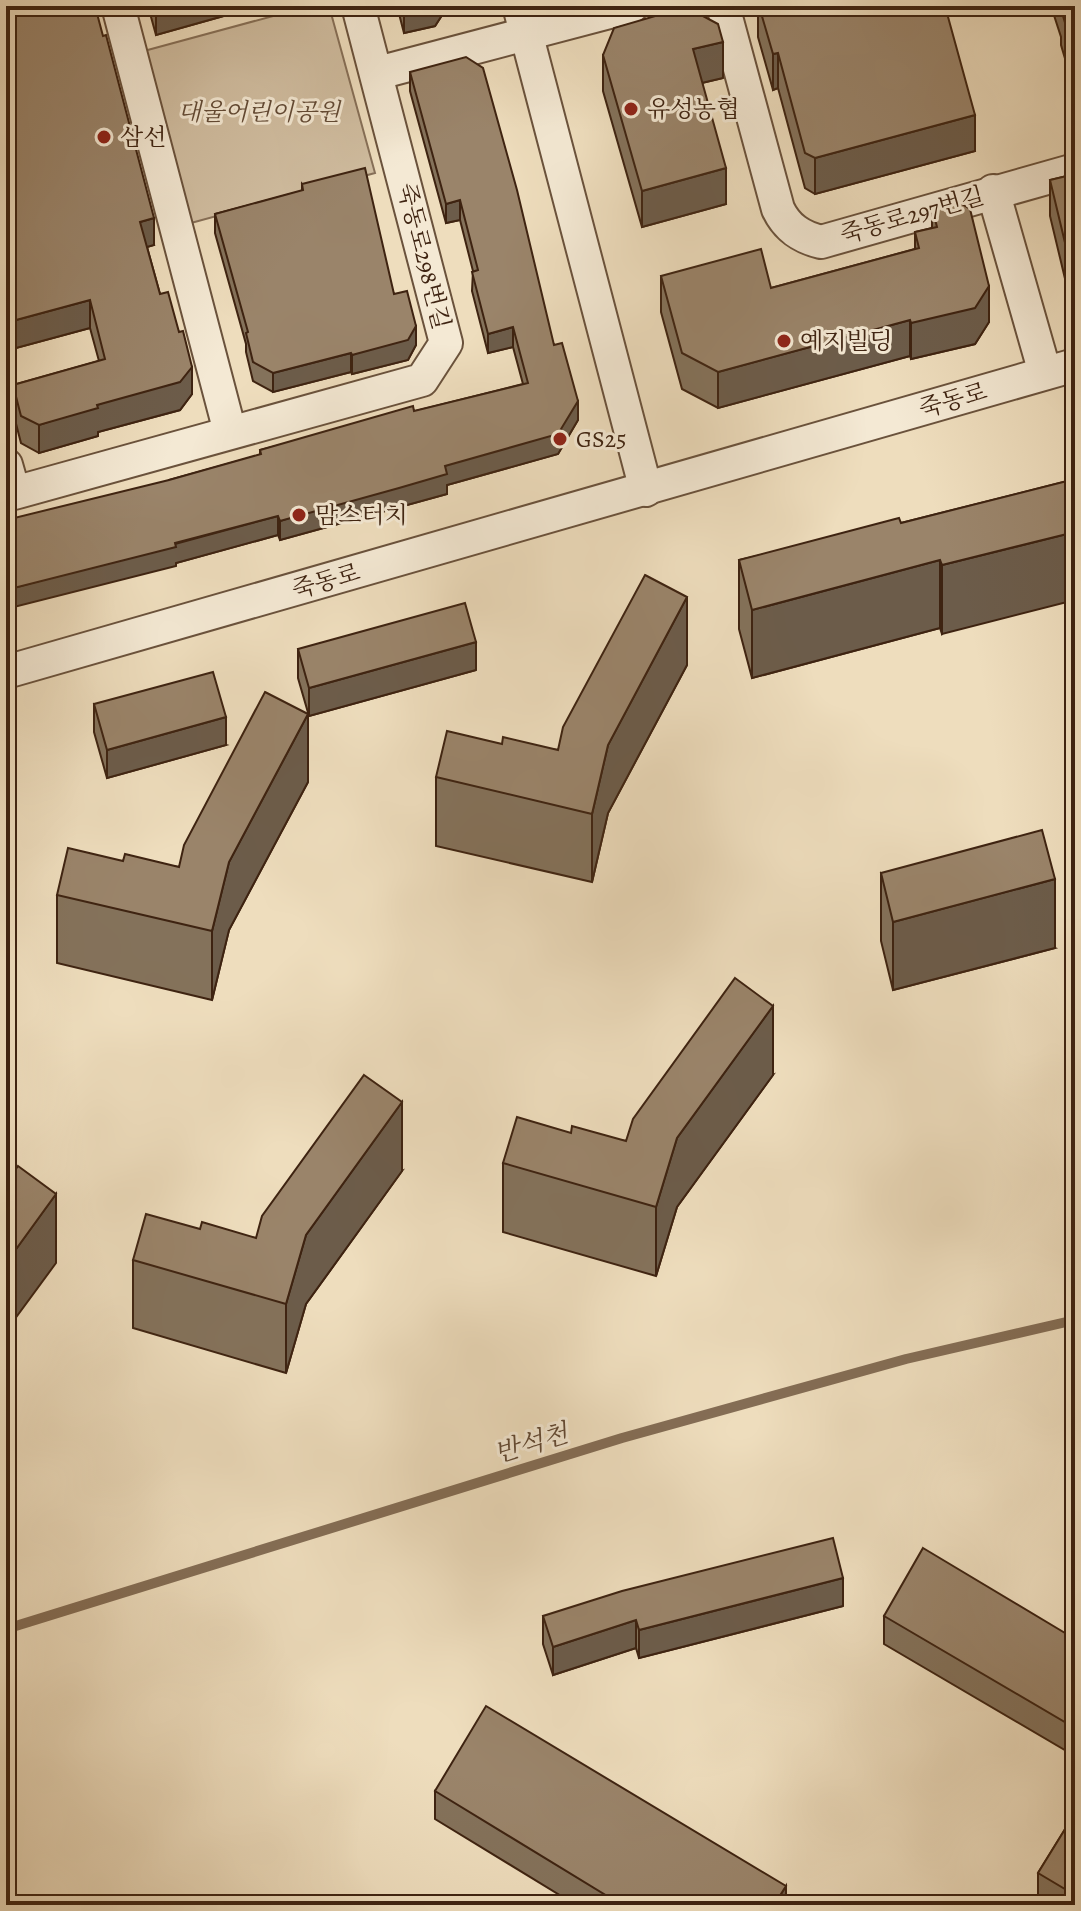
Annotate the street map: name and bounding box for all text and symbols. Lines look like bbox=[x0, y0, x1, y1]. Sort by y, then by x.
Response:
place label: 유성농협 bbox=[647, 93, 740, 125]
park label: 대울어린이공원 bbox=[178, 96, 342, 128]
marker: 유성농협 bbox=[622, 100, 640, 118]
place label: 삼선 bbox=[120, 121, 166, 153]
marker: 삼선 bbox=[95, 128, 113, 146]
street label: 죽동로298번길 bbox=[390, 179, 458, 333]
street label: 죽동로297번길 bbox=[836, 179, 988, 251]
place label: 예지빌딩 bbox=[800, 325, 893, 357]
marker: 예지빌딩 bbox=[775, 332, 793, 350]
street label: 죽동로 bbox=[915, 375, 991, 425]
place label: GS25 bbox=[576, 423, 626, 455]
marker: GS25 bbox=[551, 430, 569, 448]
place label: 맘스터치 bbox=[315, 499, 408, 531]
marker: 맘스터치 bbox=[290, 506, 308, 524]
street label: 죽동로 bbox=[288, 556, 364, 606]
water label: 반석천 bbox=[490, 1415, 574, 1471]

